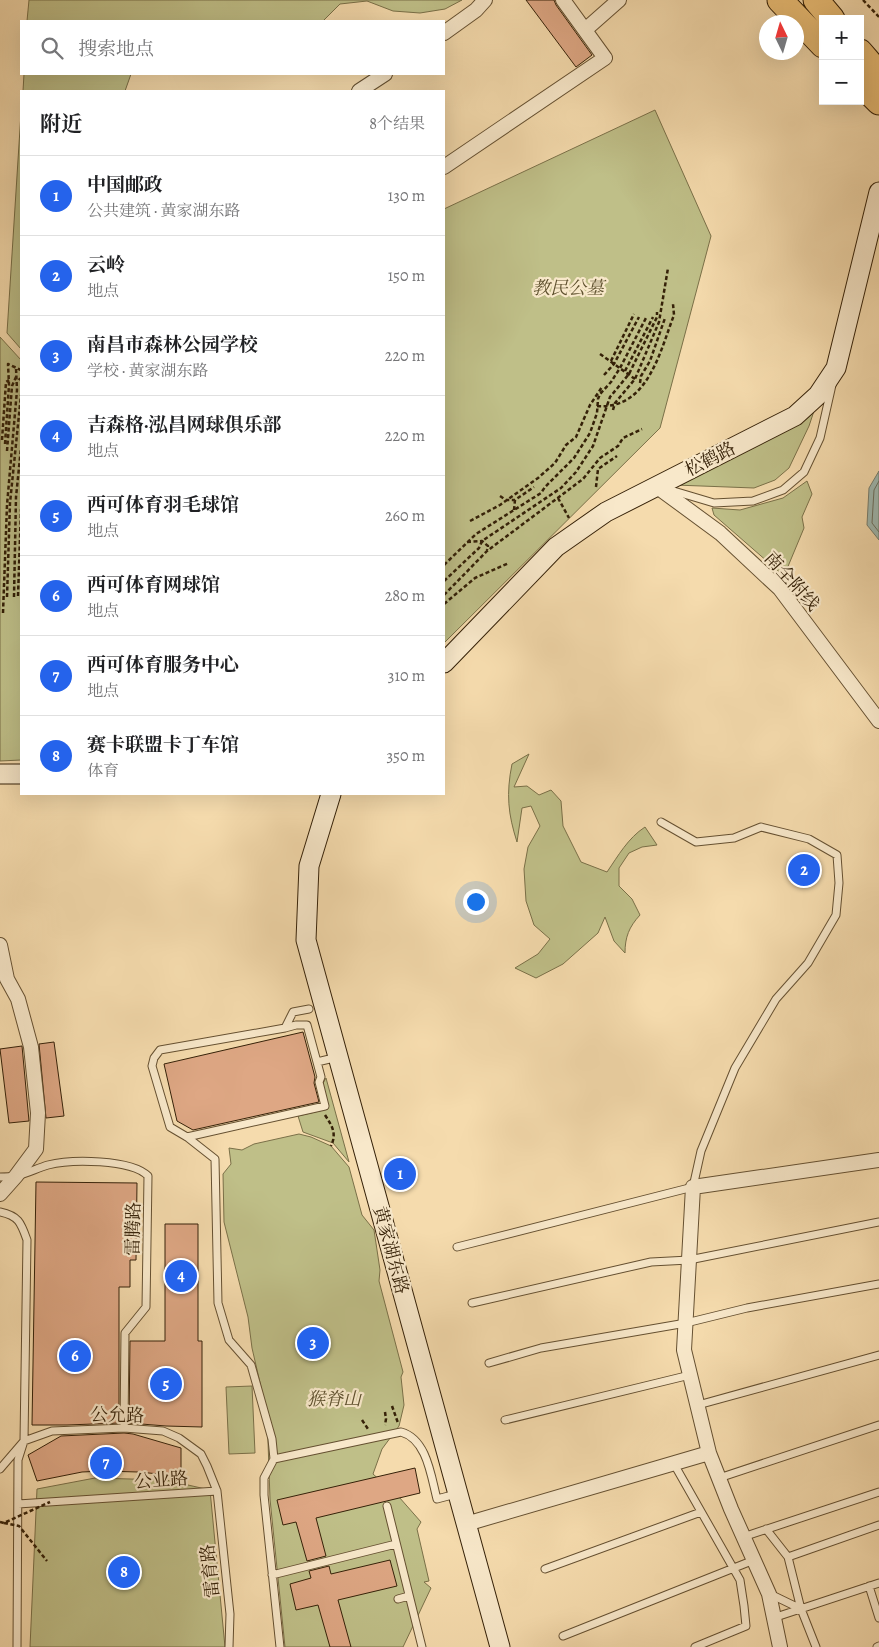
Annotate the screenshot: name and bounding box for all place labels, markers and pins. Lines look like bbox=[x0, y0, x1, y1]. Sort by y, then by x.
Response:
pin: 2 bbox=[788, 851, 820, 889]
pin: 1 bbox=[384, 1155, 416, 1193]
pin: 4 bbox=[165, 1257, 197, 1295]
pin: 3 bbox=[297, 1324, 329, 1362]
pin: 6 bbox=[59, 1337, 91, 1375]
pin: 5 bbox=[150, 1365, 182, 1403]
pin: 7 bbox=[90, 1444, 122, 1482]
pin: 8 bbox=[108, 1553, 140, 1591]

